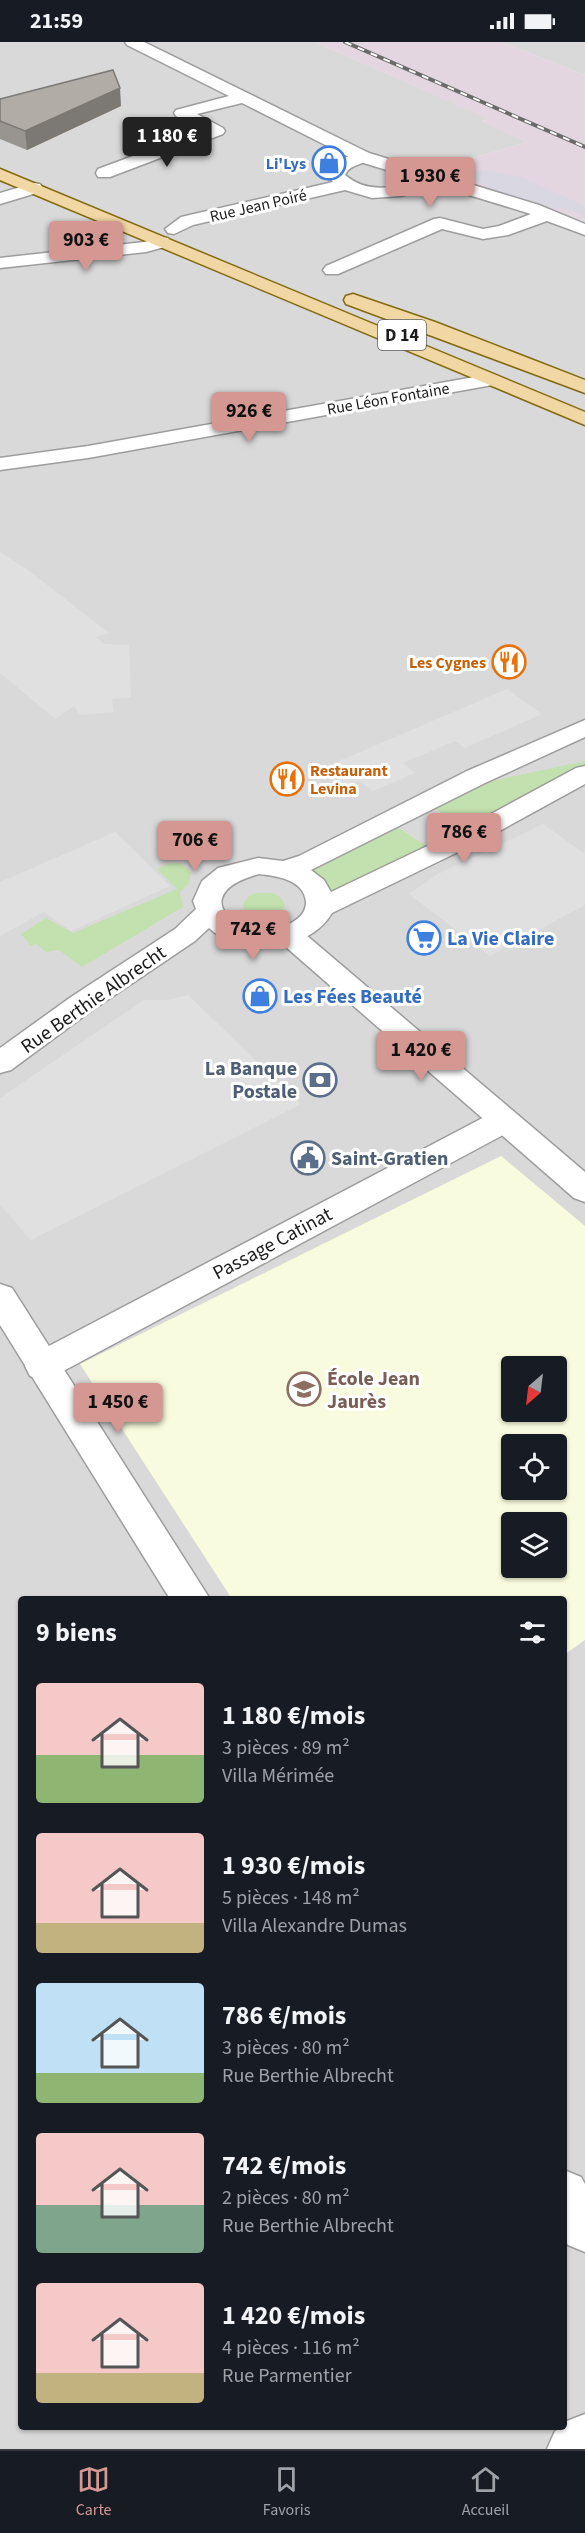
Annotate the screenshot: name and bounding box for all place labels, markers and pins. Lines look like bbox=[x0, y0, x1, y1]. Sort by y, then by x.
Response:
pin: 1 180 € bbox=[112, 117, 222, 168]
shop icon: Li'Lys bbox=[311, 145, 347, 181]
place label: Li'Lys bbox=[266, 153, 306, 175]
pin: 1 930 € bbox=[375, 157, 485, 208]
pin: 903 € bbox=[44, 221, 128, 272]
pin: 926 € bbox=[207, 392, 291, 443]
restaurant icon: Les Cygnes bbox=[491, 644, 527, 680]
place label: Les Cygnes bbox=[409, 652, 486, 674]
place label: Restaurant Levina bbox=[310, 760, 388, 800]
restaurant icon: Restaurant Levina bbox=[269, 761, 305, 797]
pin: 786 € bbox=[422, 813, 506, 864]
pin: 706 € bbox=[153, 821, 237, 872]
pin: 742 € bbox=[211, 910, 295, 961]
supermarket icon: La Vie Claire bbox=[406, 920, 442, 956]
place label: La Vie Claire bbox=[447, 925, 554, 953]
shop icon: Les Fées Beauté bbox=[242, 978, 278, 1014]
place label: Les Fées Beauté bbox=[283, 983, 422, 1011]
pin: 1 420 € bbox=[366, 1031, 476, 1082]
place label: La Banque Postale bbox=[205, 1055, 297, 1106]
bank icon: La Banque Postale bbox=[302, 1062, 338, 1098]
public building icon: Saint-Gratien bbox=[290, 1140, 326, 1176]
place label: Saint-Gratien bbox=[331, 1145, 449, 1173]
place label: École Jean Jaurès bbox=[327, 1365, 420, 1416]
school or university icon: École Jean Jaurès bbox=[286, 1371, 322, 1407]
pin: 1 450 € bbox=[63, 1383, 173, 1434]

